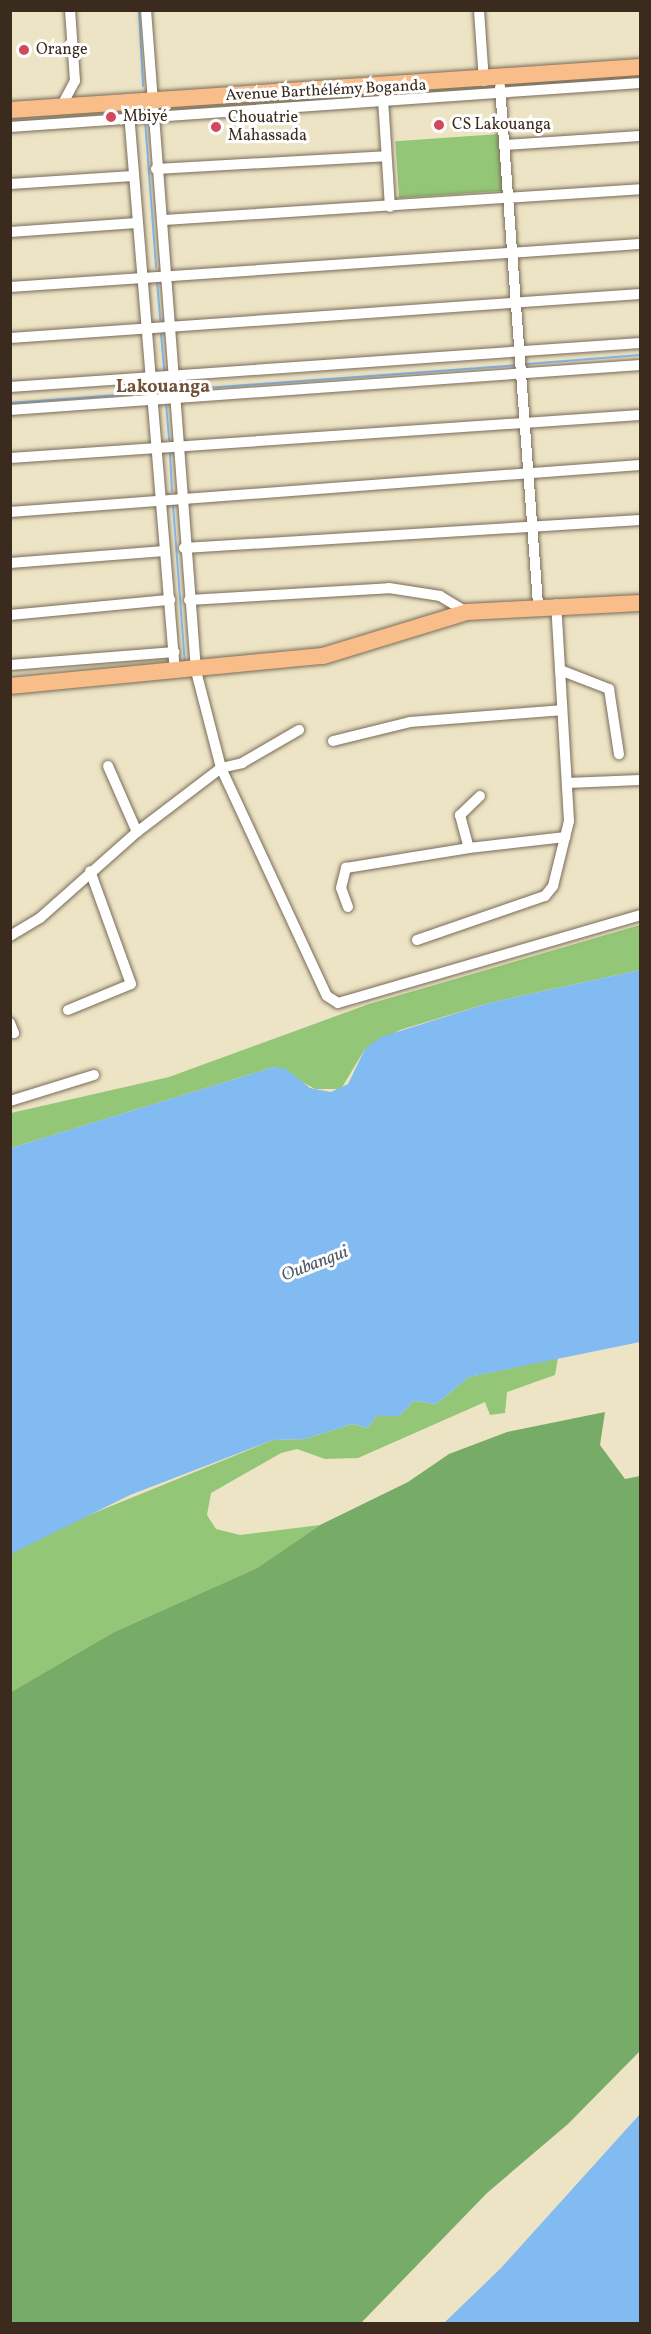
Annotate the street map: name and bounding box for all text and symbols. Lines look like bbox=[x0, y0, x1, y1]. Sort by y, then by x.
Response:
place label: Orange bbox=[36, 40, 88, 60]
marker: Orange bbox=[17, 43, 31, 57]
street label: Avenue Barthélémy Boganda bbox=[225, 76, 427, 106]
place label: Mbiyé bbox=[123, 107, 168, 127]
place label: Chouatrie Mahassada bbox=[228, 108, 307, 146]
marker: Mbiyé bbox=[104, 110, 118, 124]
place label: CS Lakouanga bbox=[452, 115, 551, 135]
marker: CS Lakouanga bbox=[430, 116, 448, 134]
marker: Chouatrie Mahassada bbox=[209, 120, 223, 134]
district label: Lakouanga bbox=[116, 377, 210, 399]
water label: Oubangui bbox=[279, 1242, 351, 1288]

